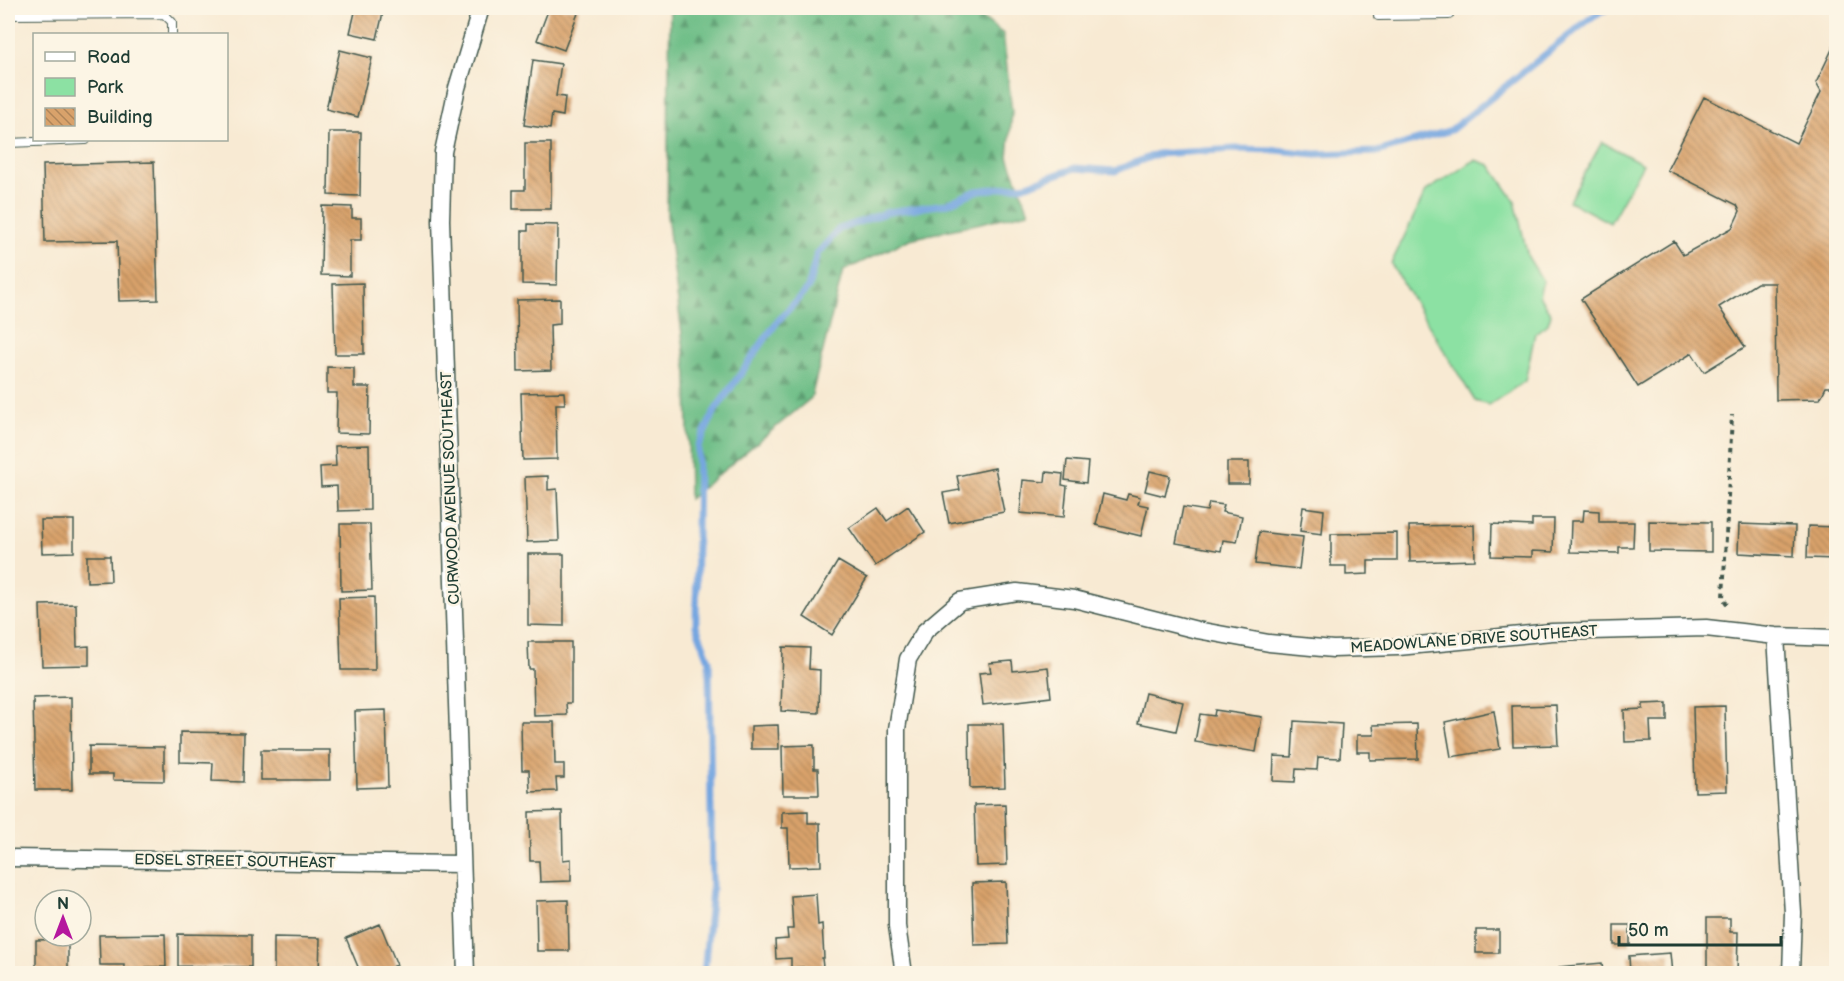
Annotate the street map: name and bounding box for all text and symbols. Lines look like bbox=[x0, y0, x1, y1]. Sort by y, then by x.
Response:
legend bbox=[33, 33, 228, 141]
text: Road bbox=[87, 47, 131, 68]
text: Park bbox=[87, 77, 123, 98]
text: Building bbox=[87, 107, 153, 128]
street label: CURWOOD AVENUE SOUTHEAST bbox=[437, 371, 464, 605]
street label: MEADOWLANE DRIVE SOUTHEAST bbox=[1350, 621, 1598, 658]
street label: EDSEL STREET SOUTHEAST bbox=[134, 850, 336, 873]
north arrow bbox=[33, 888, 93, 948]
text: N bbox=[57, 895, 69, 914]
scale bar bbox=[1619, 909, 1781, 947]
text: 50 m bbox=[1628, 920, 1669, 941]

